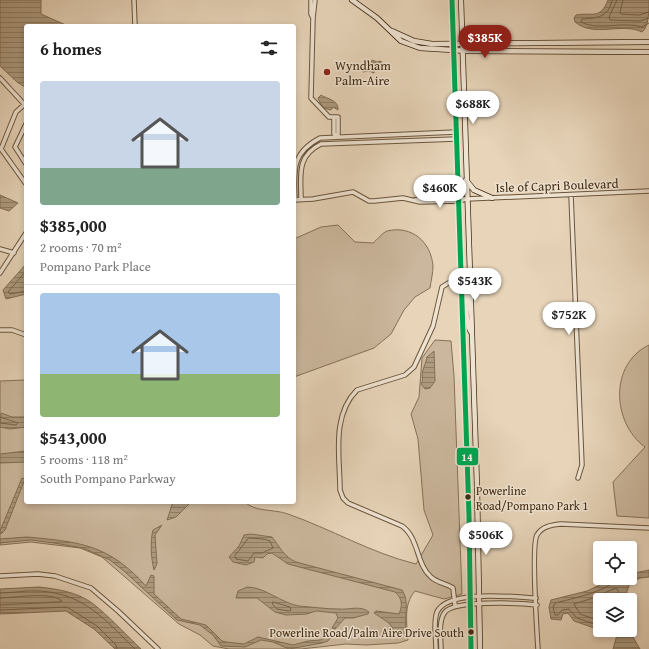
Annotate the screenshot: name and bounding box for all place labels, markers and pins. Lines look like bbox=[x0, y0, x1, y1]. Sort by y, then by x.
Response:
pin: $385K bbox=[457, 25, 513, 59]
place label: Wyndham Palm-Aire bbox=[335, 56, 391, 90]
marker: Wyndham Palm-Aire bbox=[322, 67, 332, 77]
pin: $688K bbox=[445, 91, 501, 125]
pin: $460K bbox=[412, 175, 468, 209]
pin: $543K bbox=[447, 268, 503, 302]
pin: $752K bbox=[541, 302, 597, 336]
place label: Powerline Road/Pompano Park 1 bbox=[476, 482, 589, 514]
marker: Powerline Road/Pompano Park 1 bbox=[463, 492, 473, 502]
pin: $506K bbox=[458, 522, 514, 556]
place label: Powerline Road/Palm Aire Drive South bbox=[270, 624, 464, 641]
marker: Powerline Road/Palm Aire Drive South bbox=[466, 627, 476, 637]

